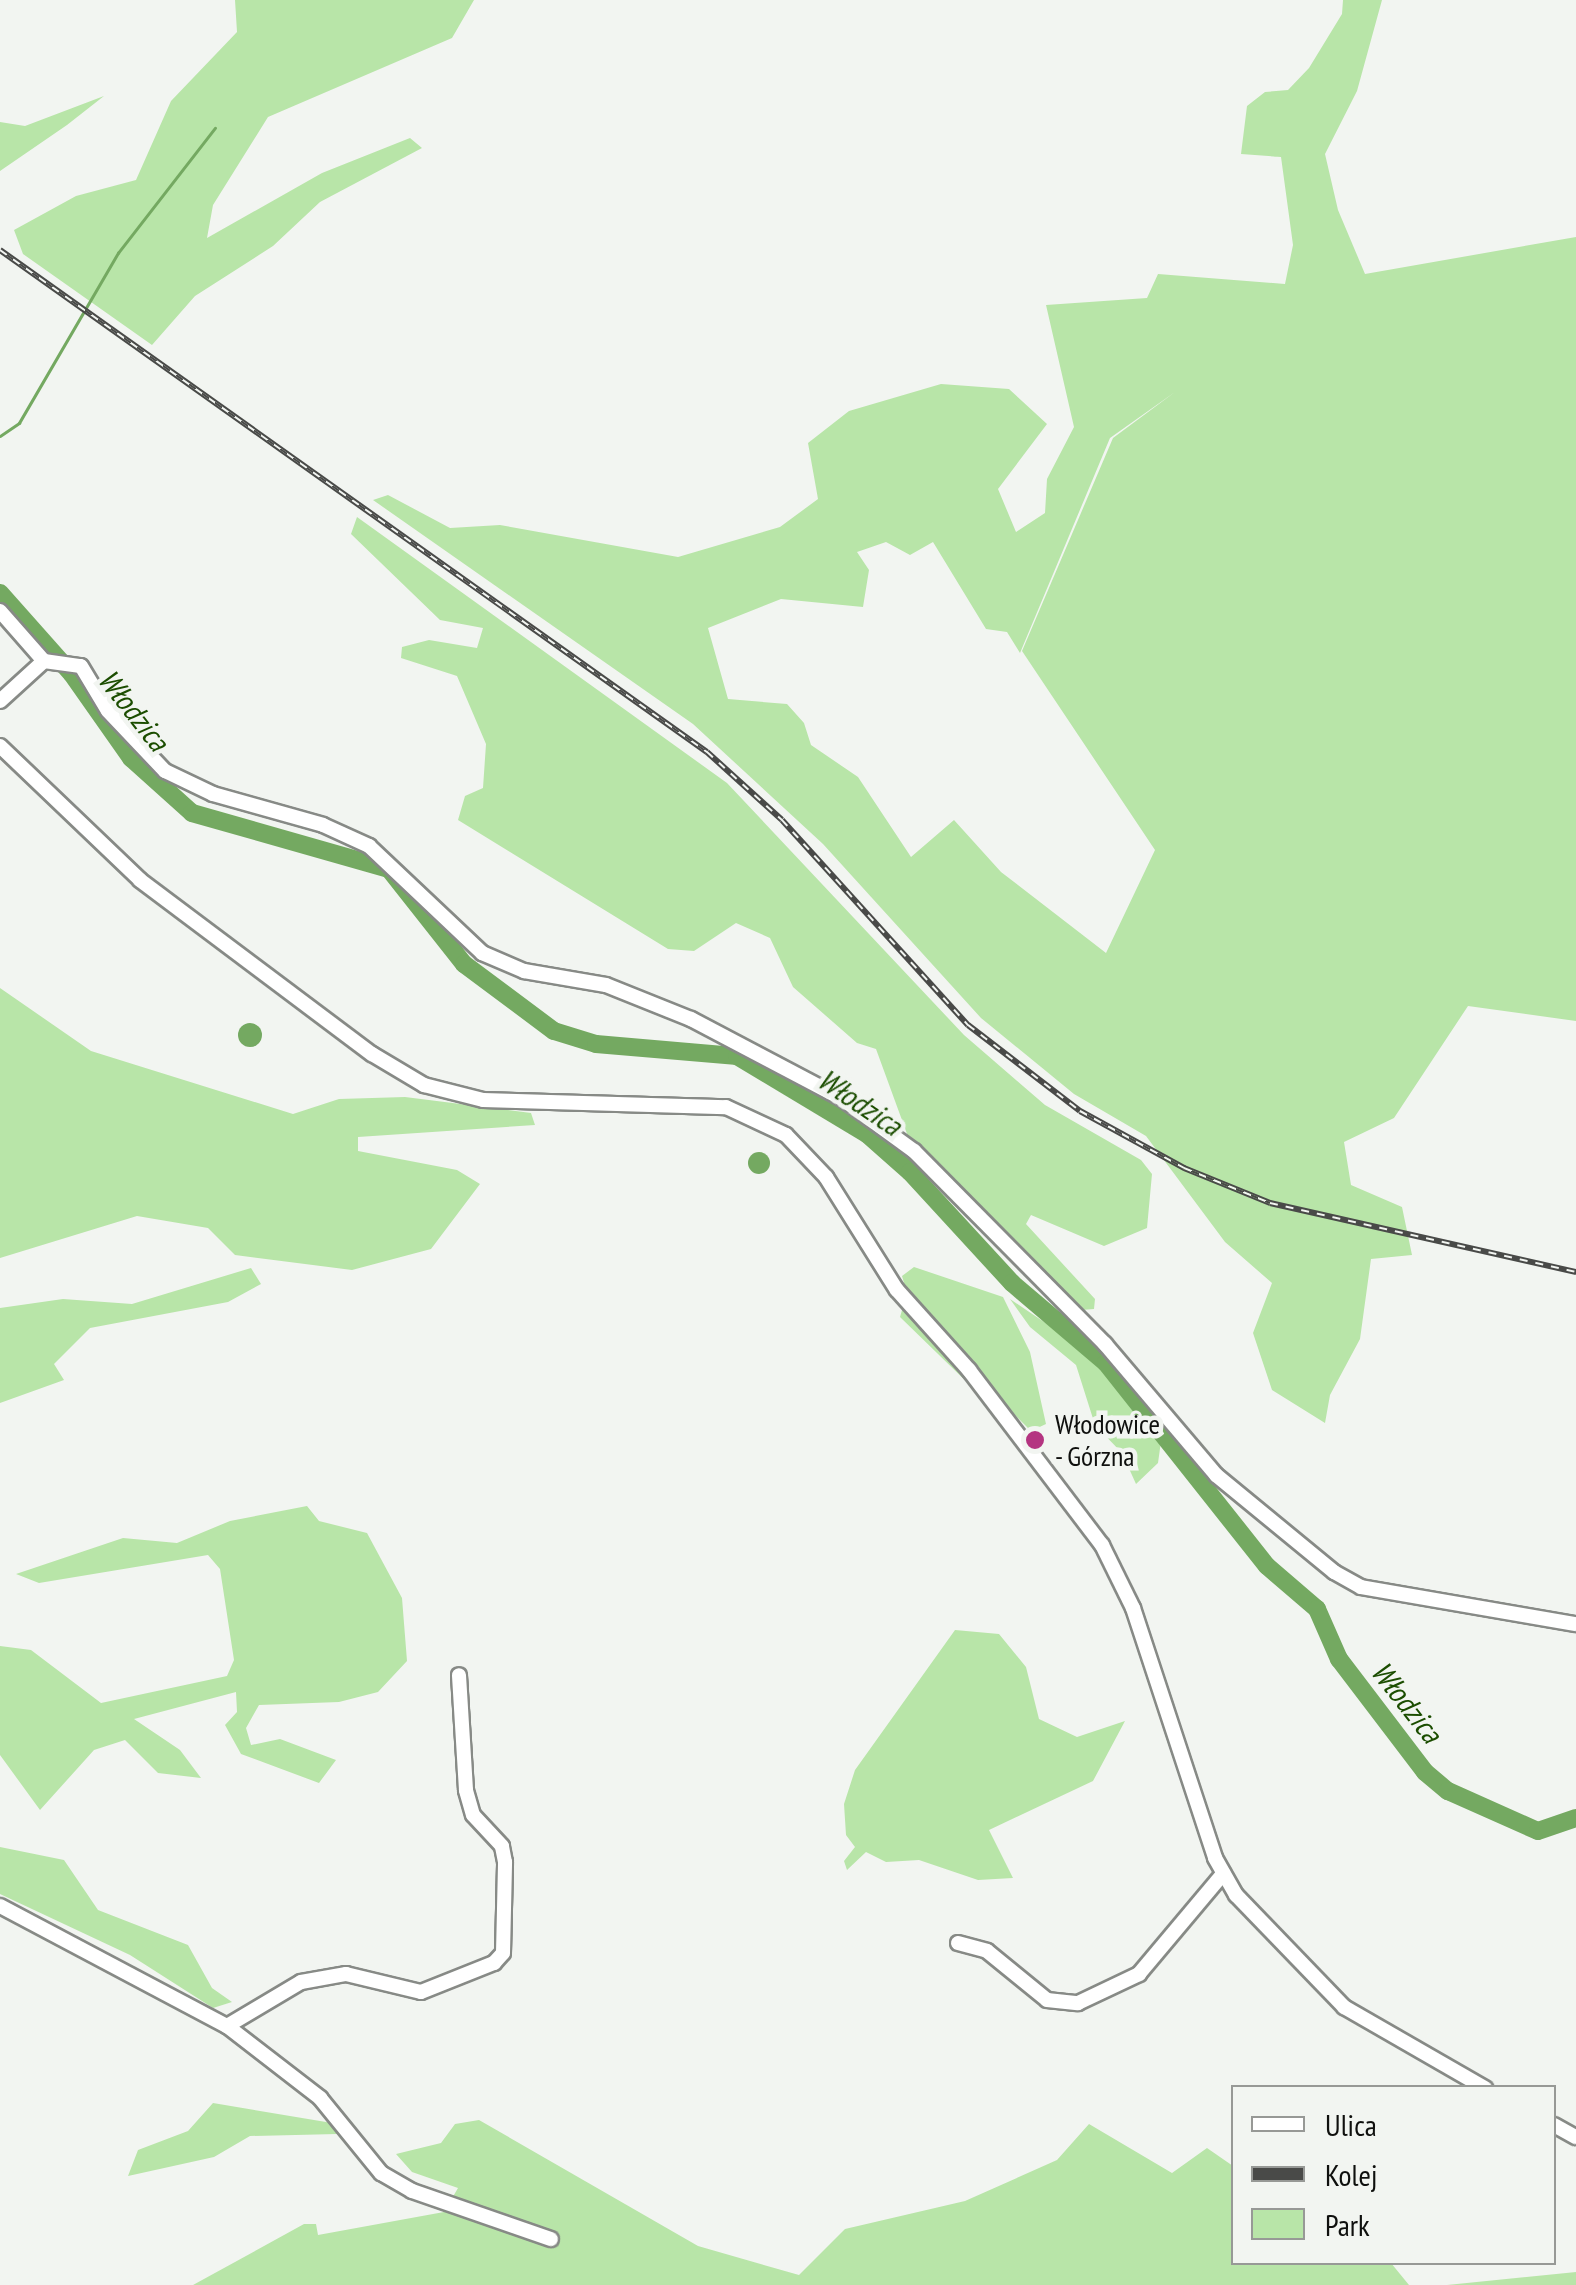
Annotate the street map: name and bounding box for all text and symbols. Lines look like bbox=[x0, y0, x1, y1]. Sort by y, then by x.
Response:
water label: Włodzica bbox=[91, 662, 177, 758]
water label: Włodzica bbox=[811, 1061, 909, 1143]
place label: Włodowice - Górzna bbox=[1055, 1407, 1160, 1473]
marker: Włodowice - Górzna bbox=[1024, 1429, 1046, 1451]
water label: Włodzica bbox=[1364, 1654, 1450, 1750]
legend bbox=[1231, 2085, 1556, 2265]
text: Ulica bbox=[1325, 2105, 1377, 2144]
text: Kolej bbox=[1325, 2155, 1377, 2194]
text: Park bbox=[1325, 2205, 1370, 2244]

